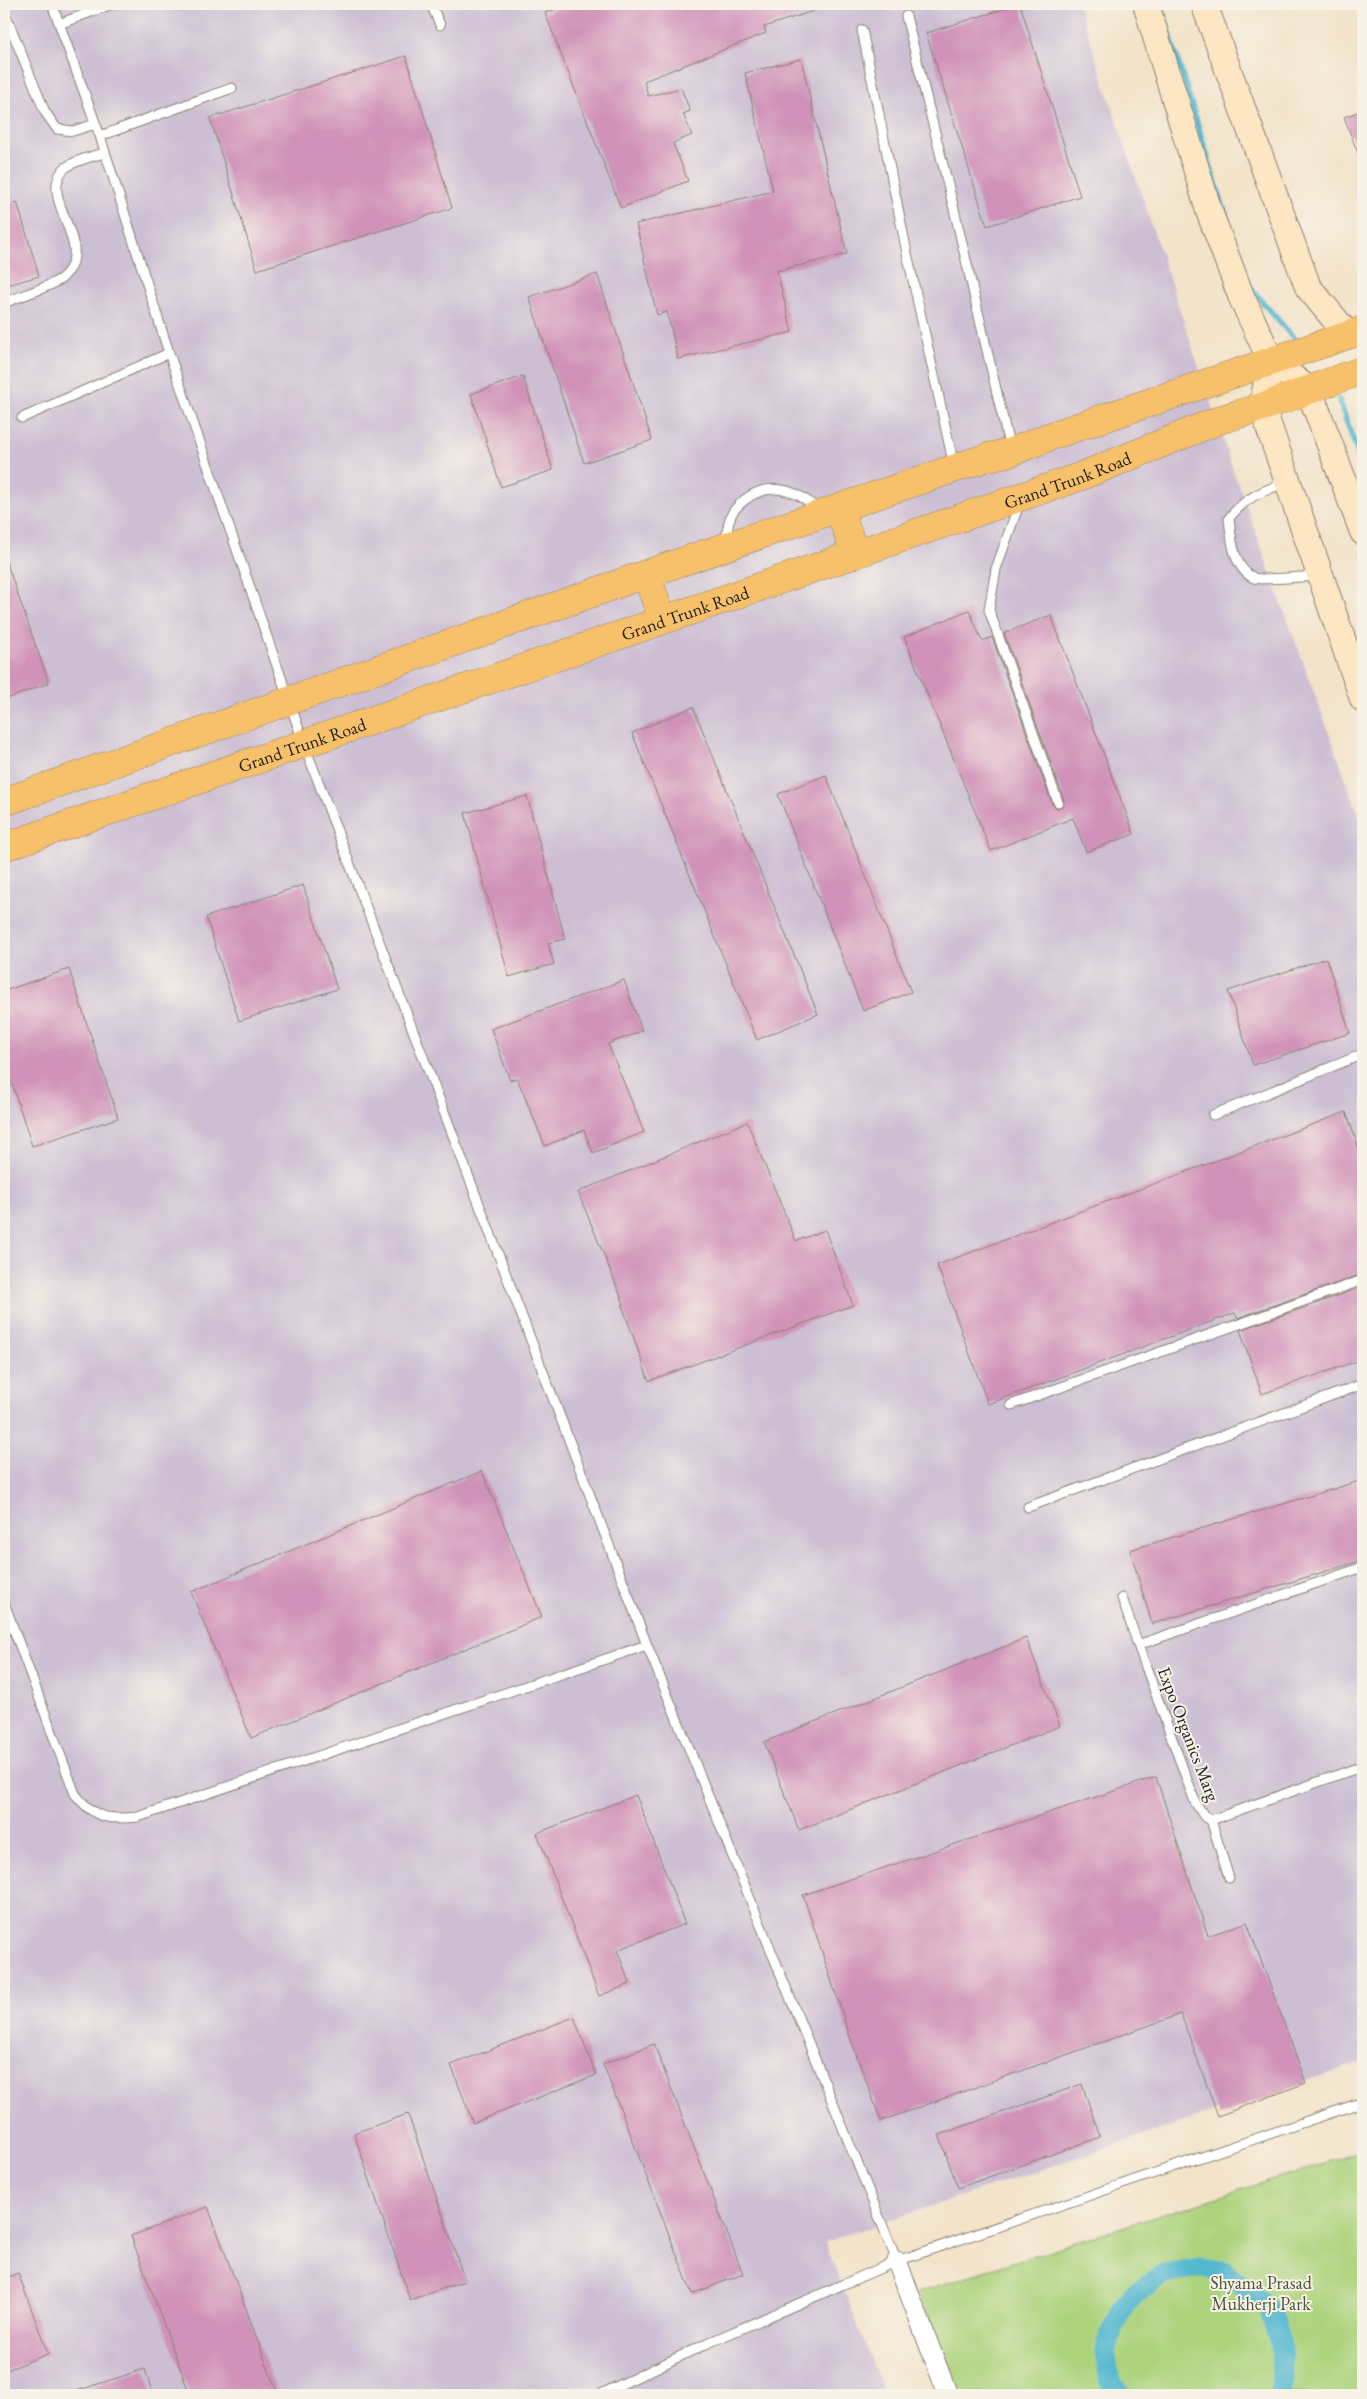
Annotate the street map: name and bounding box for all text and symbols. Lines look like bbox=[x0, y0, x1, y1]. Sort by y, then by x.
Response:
street label: Grand Trunk Road bbox=[1001, 445, 1135, 513]
street label: Grand Trunk Road bbox=[618, 580, 753, 645]
street label: Grand Trunk Road bbox=[235, 712, 370, 777]
street label: Expo Organics Marg bbox=[1153, 1664, 1225, 1805]
park label: Shyama Prasad Mukherji Park bbox=[1210, 2271, 1313, 2315]

